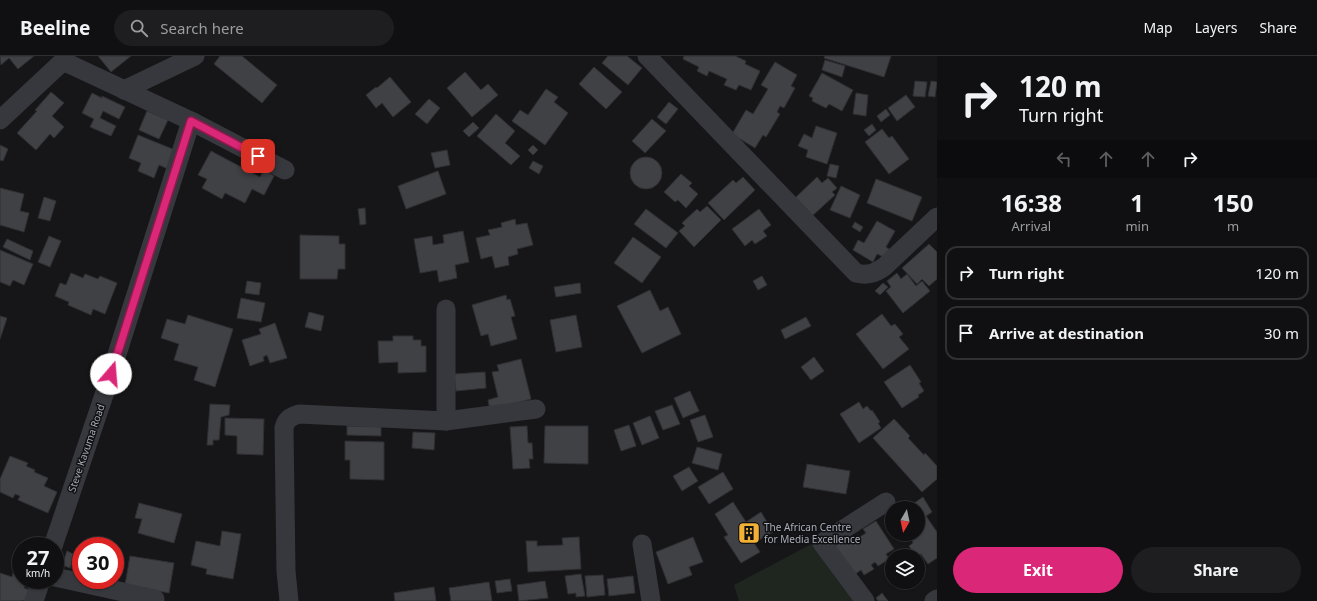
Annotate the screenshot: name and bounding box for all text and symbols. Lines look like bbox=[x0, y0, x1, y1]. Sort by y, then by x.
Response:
search box bbox=[114, 10, 394, 46]
text: Beeline bbox=[20, 15, 90, 41]
icon: search bbox=[128, 17, 150, 39]
text: Search here bbox=[160, 18, 244, 38]
text: Map bbox=[1144, 18, 1173, 37]
text: Layers bbox=[1195, 18, 1237, 37]
text: Share bbox=[1259, 18, 1297, 37]
text: 120 m bbox=[1019, 67, 1102, 105]
icon: right bbox=[953, 72, 1005, 124]
text: Turn right bbox=[1019, 103, 1103, 127]
pin bbox=[241, 139, 275, 173]
icon: arrive bbox=[247, 145, 269, 167]
icon: left bbox=[1053, 148, 1075, 170]
icon: ahead bbox=[1095, 148, 1117, 170]
icon: ahead bbox=[1137, 148, 1159, 170]
icon: right bbox=[1179, 148, 1201, 170]
text: 16:38 bbox=[1000, 186, 1062, 219]
text: 1 bbox=[1130, 186, 1144, 219]
text: 150 bbox=[1212, 186, 1254, 219]
text: Arrival bbox=[1011, 217, 1051, 235]
text: min bbox=[1125, 217, 1149, 235]
text: m bbox=[1227, 217, 1239, 235]
icon: right bbox=[955, 262, 977, 284]
text: Turn right bbox=[989, 263, 1064, 283]
text: 120 m bbox=[1255, 263, 1299, 283]
icon: arrive bbox=[955, 322, 977, 344]
text: Arrive at destination bbox=[989, 323, 1144, 343]
text: 30 m bbox=[1264, 323, 1299, 343]
position arrow bbox=[90, 353, 132, 395]
street label: Steve Kavuma Road bbox=[64, 402, 108, 494]
north arrow bbox=[885, 501, 925, 541]
map controls bbox=[885, 501, 925, 589]
building icon: The African Centre for Media Excellence bbox=[736, 520, 762, 546]
place label: The African Centre for Media Excellence bbox=[764, 520, 861, 546]
speed limit sign: 30 bbox=[72, 537, 124, 589]
text: 27 bbox=[27, 544, 49, 571]
button: Exit bbox=[953, 547, 1123, 593]
button: Share bbox=[1131, 547, 1301, 593]
button: layers bbox=[885, 549, 925, 589]
text: km/h bbox=[26, 566, 50, 580]

